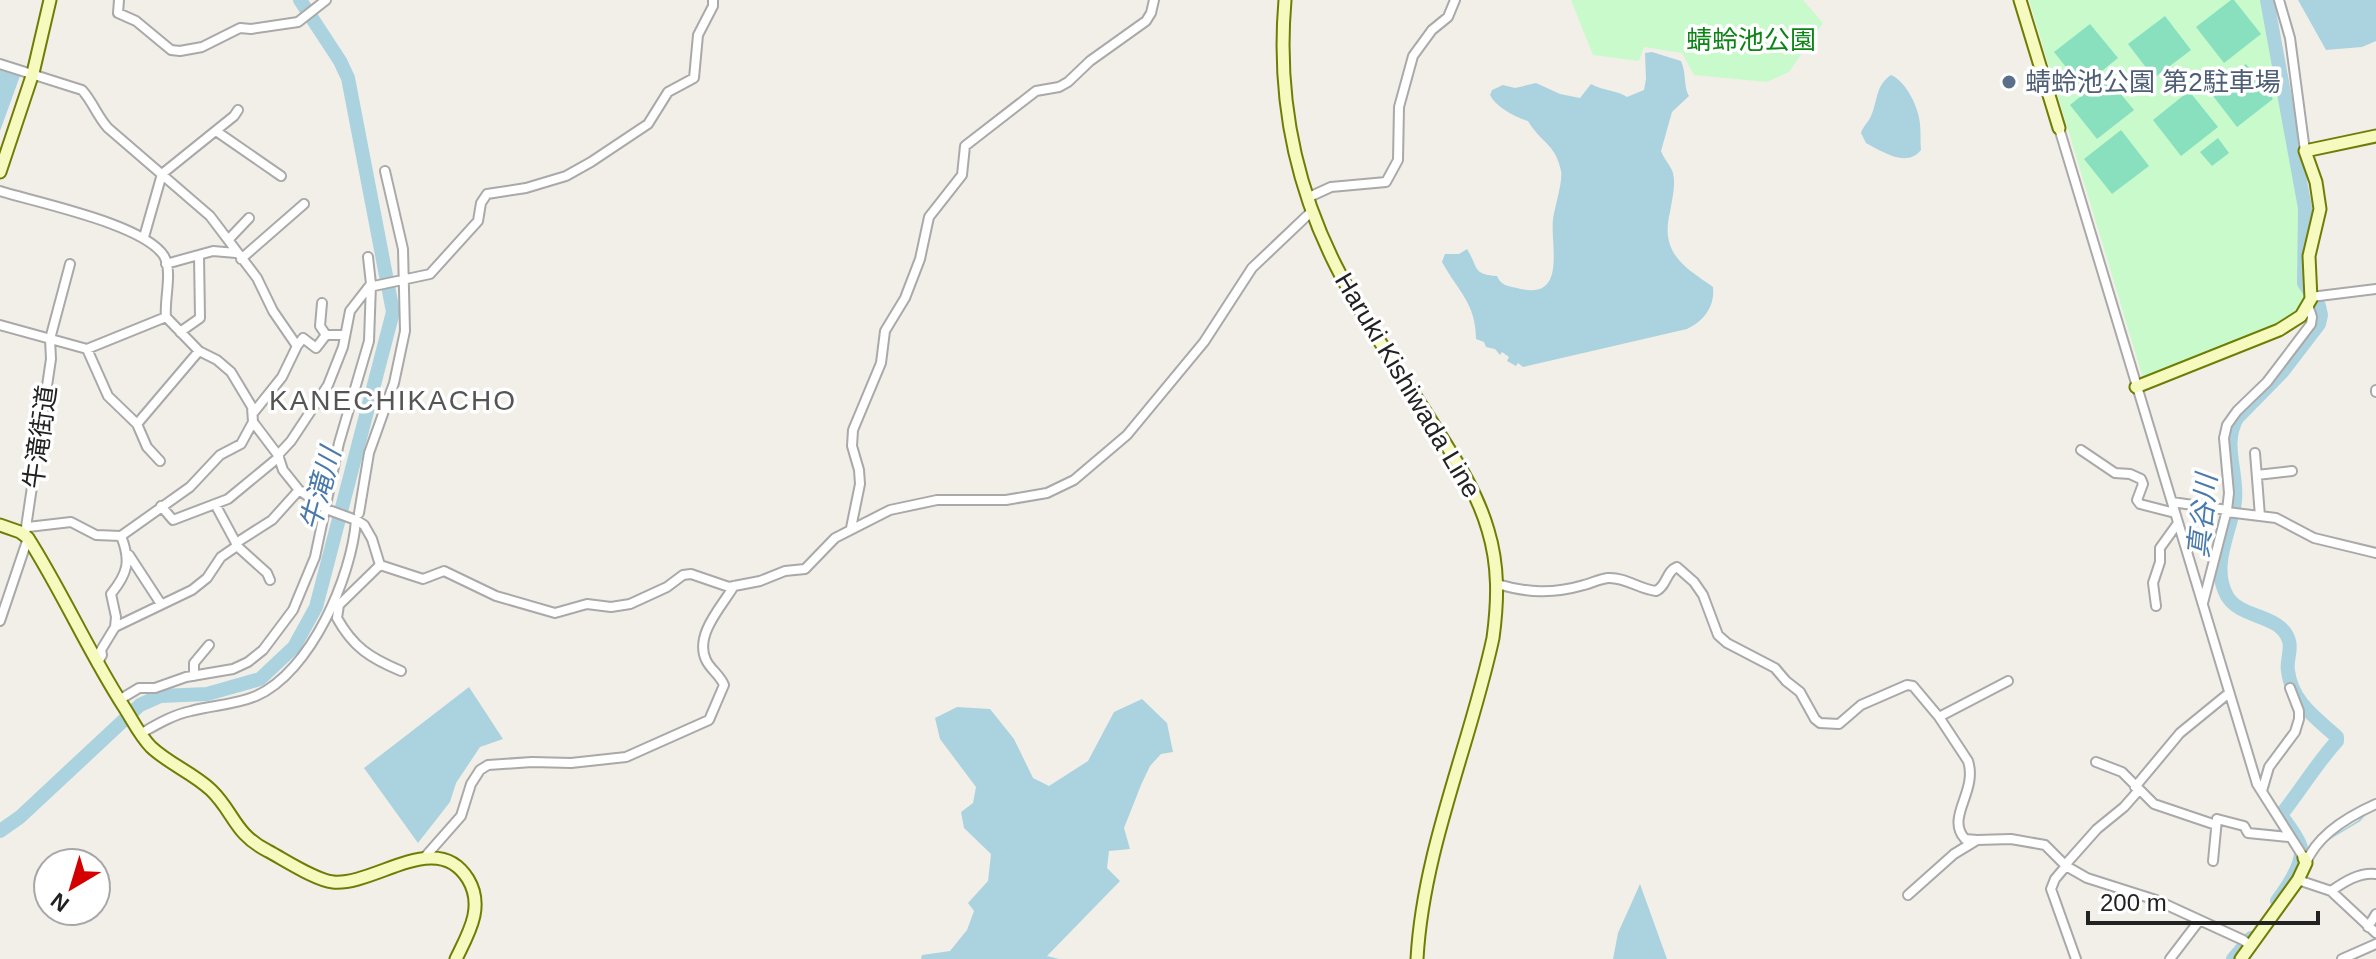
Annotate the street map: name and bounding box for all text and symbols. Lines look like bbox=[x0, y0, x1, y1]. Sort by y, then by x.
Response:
park label: 蜻蛉池公園 bbox=[1686, 25, 1816, 55]
place label: 蜻蛉池公園 第2駐車場 bbox=[2025, 67, 2281, 97]
marker: 蜻蛉池公園 第2駐車場 bbox=[2000, 73, 2018, 91]
street label: Haruki Kishiwada Line bbox=[1329, 267, 1487, 503]
street label: 牛滝街道 bbox=[18, 383, 62, 491]
district label: KANECHIKACHO bbox=[269, 385, 517, 416]
water label: 牛滝川 bbox=[295, 442, 347, 534]
water label: 真谷川 bbox=[2183, 470, 2223, 559]
north arrow bbox=[32, 847, 112, 927]
scale bar bbox=[2088, 875, 2318, 925]
text: N bbox=[46, 888, 74, 917]
text: 200 m bbox=[2100, 889, 2167, 916]

